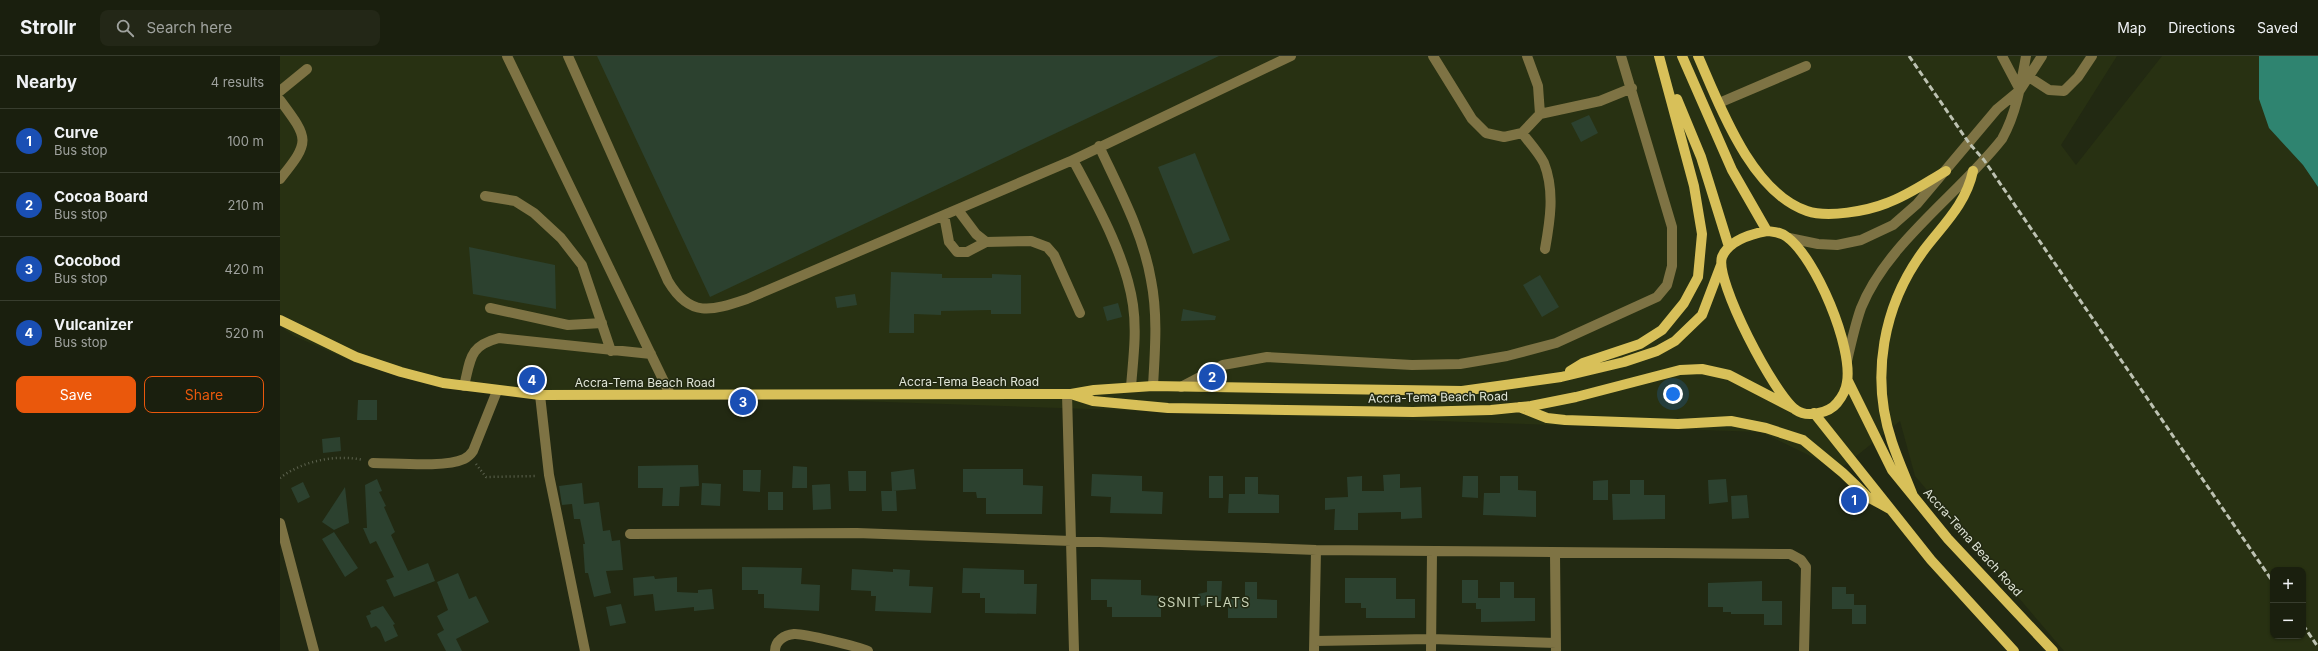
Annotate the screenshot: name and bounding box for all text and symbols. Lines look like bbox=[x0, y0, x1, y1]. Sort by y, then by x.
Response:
search box bbox=[100, 10, 380, 46]
text: Strollr bbox=[20, 16, 76, 39]
icon: search bbox=[114, 17, 136, 39]
text: Search here bbox=[146, 18, 232, 37]
text: Map bbox=[2117, 19, 2146, 36]
text: Directions bbox=[2168, 19, 2235, 36]
text: Saved bbox=[2257, 19, 2298, 36]
text: Nearby bbox=[16, 72, 77, 92]
text: 4 results bbox=[211, 74, 264, 90]
text: Curve bbox=[54, 123, 98, 142]
text: 1 bbox=[26, 133, 32, 149]
text: 100 m bbox=[227, 133, 264, 149]
text: Bus stop bbox=[54, 142, 107, 158]
text: Cocoa Board bbox=[54, 187, 148, 206]
text: 2 bbox=[25, 197, 33, 213]
text: 210 m bbox=[228, 197, 264, 213]
text: Bus stop bbox=[54, 206, 107, 222]
text: Cocobod bbox=[54, 251, 120, 270]
text: 3 bbox=[25, 261, 33, 277]
text: 420 m bbox=[224, 261, 264, 277]
text: Bus stop bbox=[54, 270, 107, 286]
text: Vulcanizer bbox=[54, 315, 133, 334]
text: 4 bbox=[25, 325, 33, 341]
text: 520 m bbox=[225, 325, 264, 341]
text: Bus stop bbox=[54, 334, 107, 350]
pin: 2 bbox=[1199, 362, 1225, 392]
pin: 4 bbox=[519, 365, 545, 395]
street label: Accra-Tema Beach Road bbox=[899, 374, 1039, 389]
street label: Accra-Tema Beach Road bbox=[575, 375, 715, 390]
button: Save bbox=[16, 376, 136, 413]
button: Share bbox=[144, 376, 264, 413]
your location bbox=[1663, 384, 1683, 404]
pin: 3 bbox=[730, 387, 756, 417]
street label: Accra-Tema Beach Road bbox=[1368, 388, 1508, 406]
pin: 1 bbox=[1841, 485, 1867, 515]
street label: Accra-Tema Beach Road bbox=[1920, 485, 2026, 599]
map controls bbox=[2270, 567, 2306, 639]
button: + bbox=[2270, 567, 2306, 603]
district label: SSNIT FLATS bbox=[1158, 594, 1250, 610]
button: − bbox=[2270, 603, 2306, 639]

